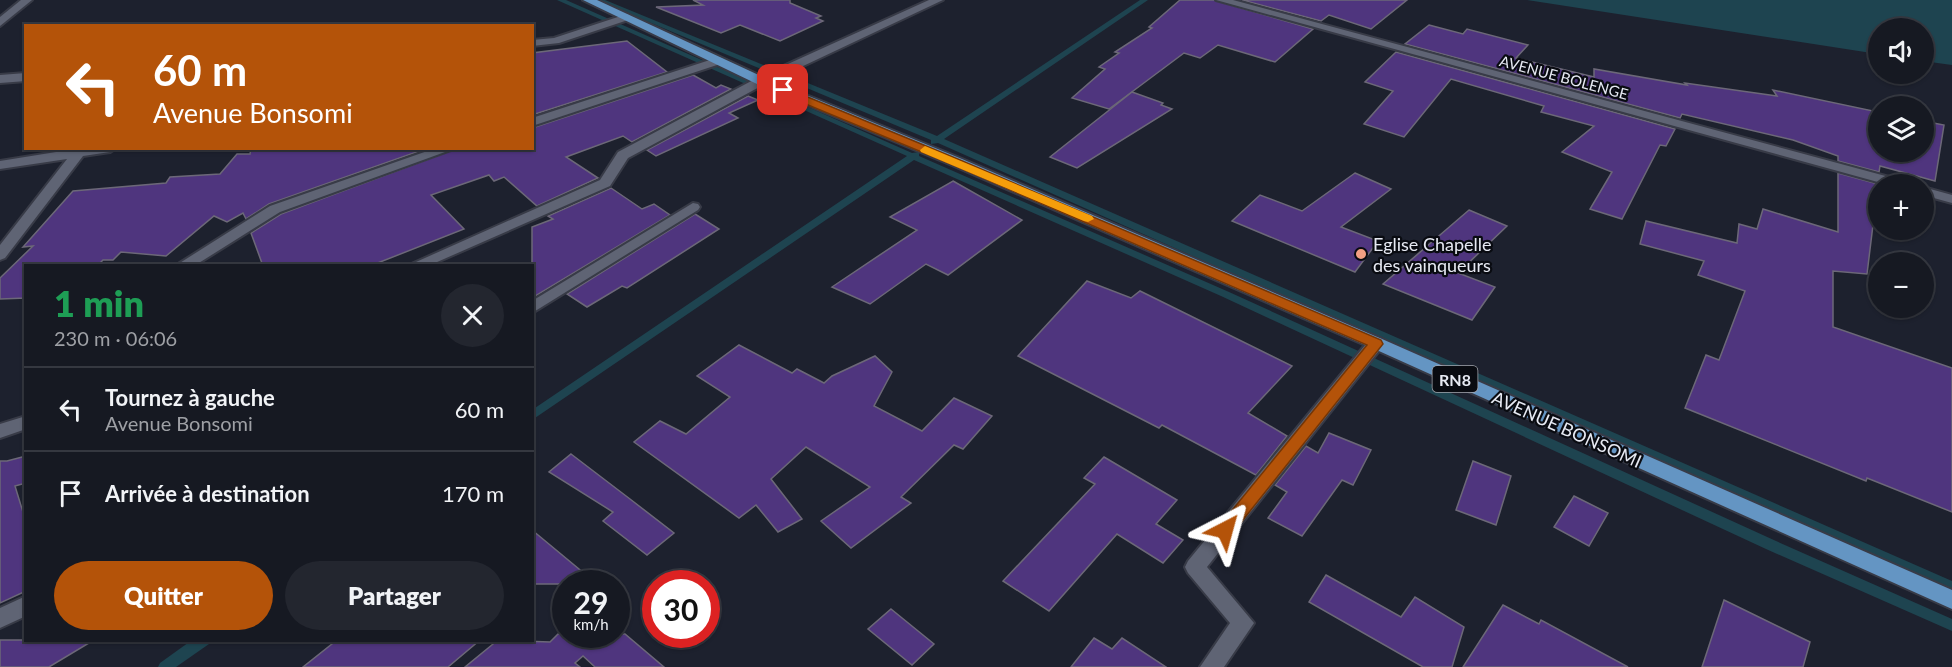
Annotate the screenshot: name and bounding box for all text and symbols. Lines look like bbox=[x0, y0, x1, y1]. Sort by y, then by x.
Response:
map controls bbox=[1868, 18, 1934, 318]
button: sound bbox=[1868, 18, 1934, 84]
text: 60 m bbox=[153, 45, 247, 95]
icon: left bbox=[54, 48, 132, 126]
street label: AVENUE BOLENGE bbox=[1498, 51, 1630, 103]
pin bbox=[757, 64, 808, 115]
icon: arrive bbox=[766, 73, 799, 106]
text: Avenue Bonsomi bbox=[153, 96, 353, 129]
button: layers bbox=[1868, 96, 1934, 162]
button: + bbox=[1868, 174, 1934, 240]
place label: Eglise Chapelle des vainqueurs bbox=[1373, 233, 1492, 276]
marker: Eglise Chapelle des vainqueurs bbox=[1354, 247, 1368, 261]
button: − bbox=[1868, 252, 1934, 318]
text: 1 min bbox=[54, 281, 144, 325]
button: close bbox=[441, 284, 504, 347]
text: 230 m · 06:06 bbox=[54, 326, 177, 350]
road number: RN8 bbox=[1432, 366, 1478, 392]
text: Tournez à gauche bbox=[105, 384, 275, 411]
street label: AVENUE BONSOMI bbox=[1489, 386, 1645, 472]
icon: left bbox=[54, 393, 87, 426]
text: 60 m bbox=[455, 396, 504, 423]
text: Avenue Bonsomi bbox=[105, 411, 253, 435]
icon: arrive bbox=[54, 477, 87, 510]
text: Arrivée à destination bbox=[105, 480, 310, 507]
text: 170 m bbox=[442, 480, 504, 507]
position arrow bbox=[1193, 498, 1257, 562]
button: Quitter bbox=[54, 561, 273, 630]
button: Partager bbox=[285, 561, 504, 630]
speed limit sign: 30 bbox=[642, 570, 720, 648]
text: 29 bbox=[574, 584, 608, 620]
text: km/h bbox=[573, 615, 609, 633]

